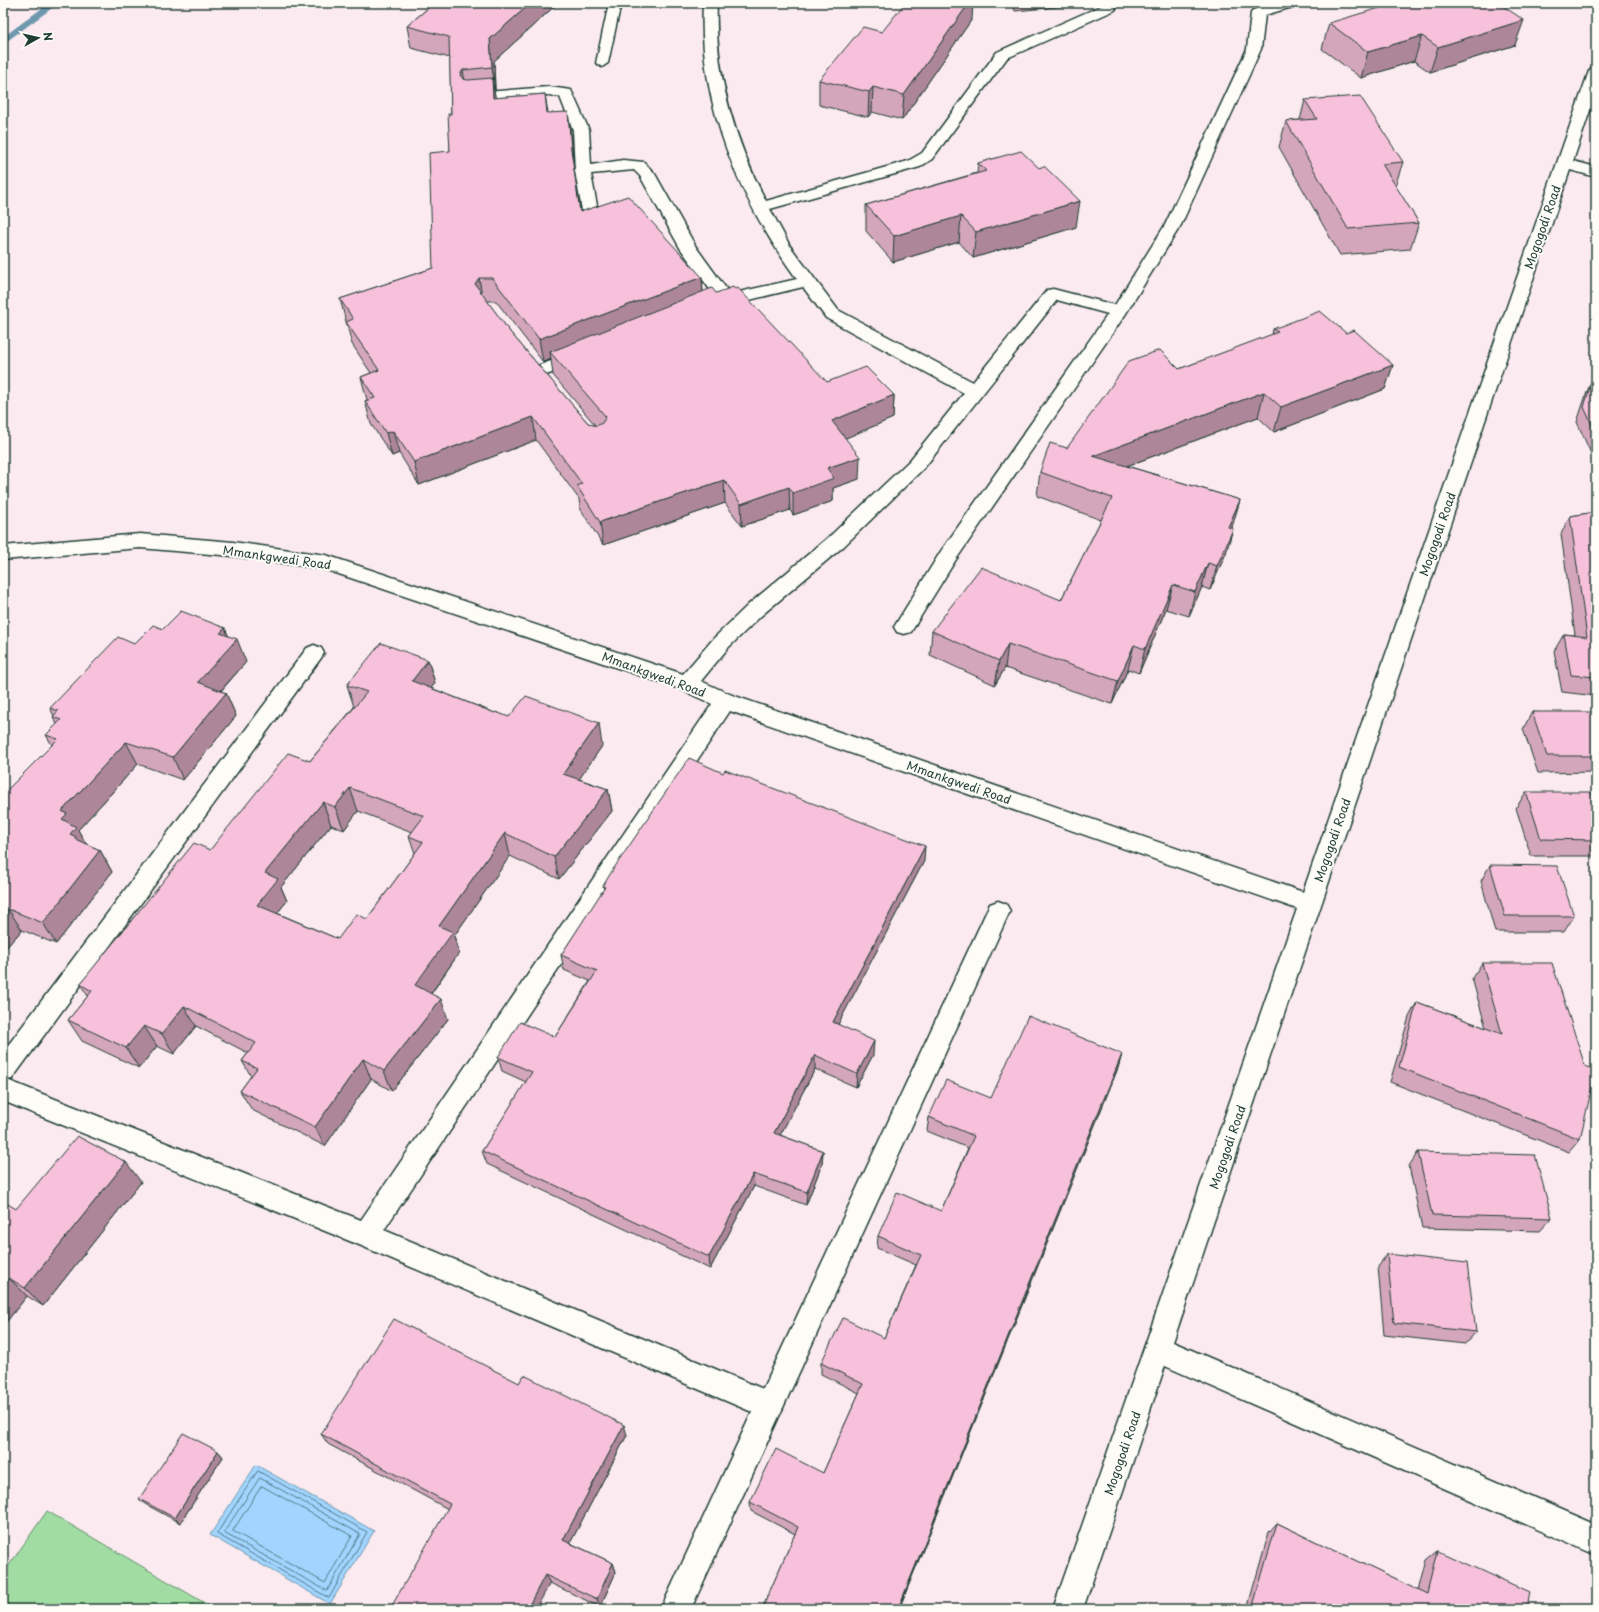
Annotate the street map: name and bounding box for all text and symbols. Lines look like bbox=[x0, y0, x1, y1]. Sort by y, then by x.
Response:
north arrow bbox=[18, 18, 58, 58]
text: N bbox=[39, 31, 57, 42]
street label: Mogogodi Road bbox=[1519, 183, 1565, 271]
street label: Mogogodi Road bbox=[1414, 490, 1460, 578]
street label: Mmankgwedi Road bbox=[222, 540, 332, 574]
street label: Mmankgwedi Road bbox=[600, 647, 708, 701]
street label: Mmankgwedi Road bbox=[904, 756, 1014, 808]
street label: Mogogodi Road bbox=[1309, 796, 1355, 884]
street label: Mogogodi Road bbox=[1204, 1103, 1250, 1191]
street label: Mogogodi Road bbox=[1099, 1409, 1145, 1497]

